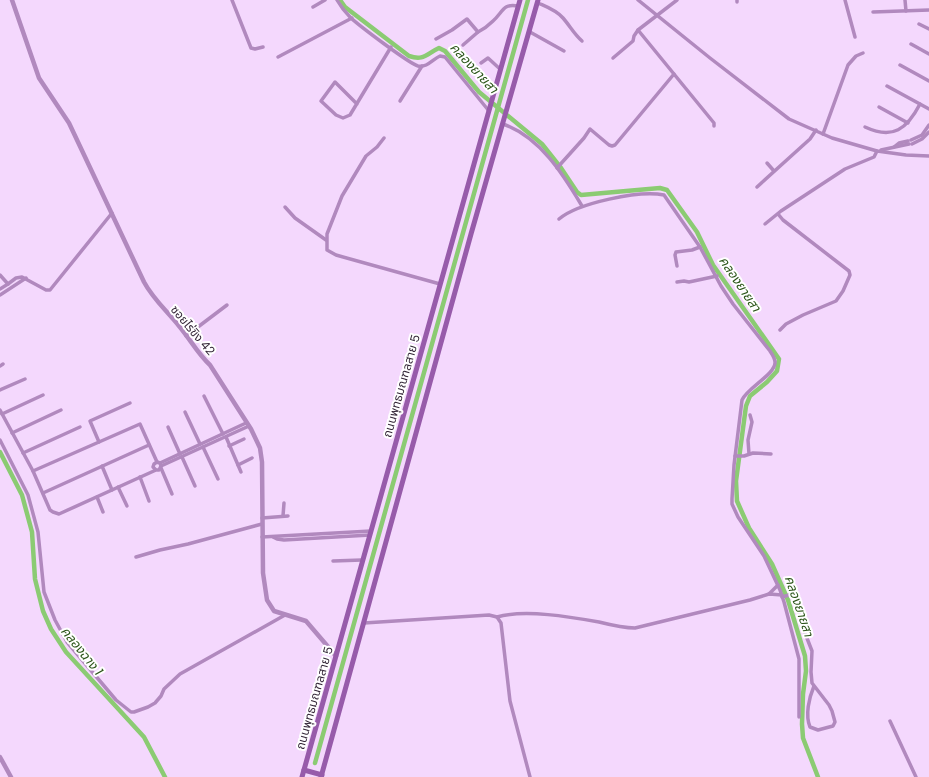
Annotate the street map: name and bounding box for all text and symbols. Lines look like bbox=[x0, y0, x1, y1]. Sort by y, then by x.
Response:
water label: คลองยายสา bbox=[445, 38, 503, 98]
water label: คลองยายสา bbox=[714, 252, 766, 316]
street label: ซอยไร่ขิง 42 bbox=[167, 301, 219, 359]
street label: ถนนพุทธมณฑลสาย 5 bbox=[378, 333, 424, 439]
water label: คลองยายสา bbox=[780, 573, 819, 640]
water label: คลองฉาง 1 bbox=[56, 622, 108, 680]
street label: ถนนพุทธมณฑลสาย 5 bbox=[291, 645, 337, 751]

